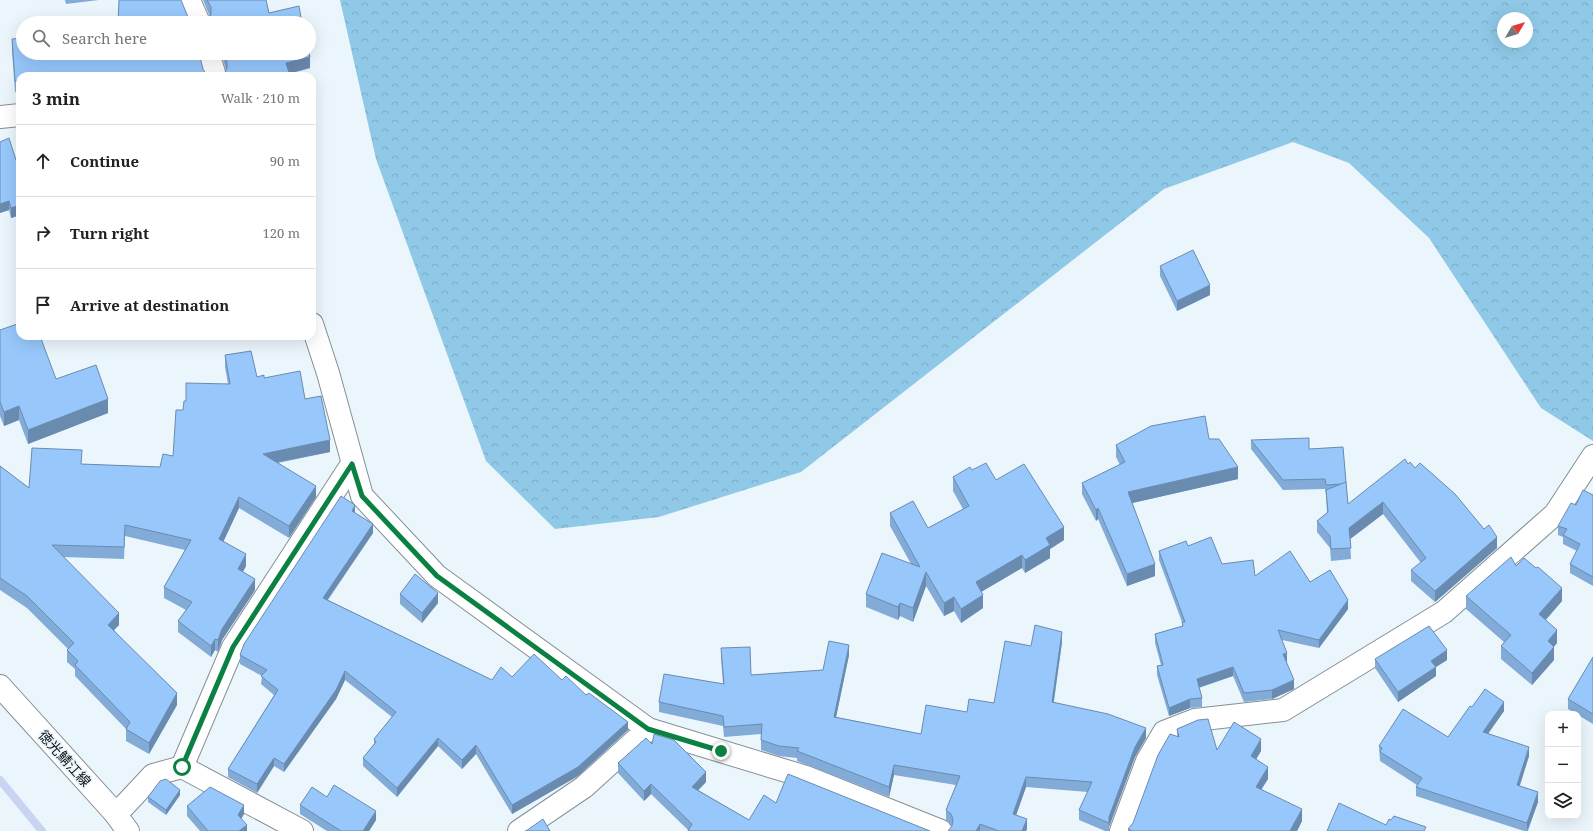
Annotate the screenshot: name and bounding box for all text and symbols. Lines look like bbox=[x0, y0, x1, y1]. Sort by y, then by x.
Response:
north arrow bbox=[1497, 12, 1533, 48]
search box bbox=[16, 16, 316, 60]
icon: search bbox=[30, 27, 52, 49]
text: Search here bbox=[62, 28, 147, 48]
text: 3 min bbox=[32, 87, 80, 110]
text: Walk · 210 m bbox=[221, 89, 300, 107]
icon: ahead bbox=[32, 150, 54, 172]
text: Continue bbox=[70, 151, 139, 171]
text: 90 m bbox=[270, 152, 300, 170]
icon: right bbox=[32, 222, 54, 244]
text: Turn right bbox=[70, 223, 149, 243]
text: 120 m bbox=[263, 224, 300, 242]
icon: arrive bbox=[32, 294, 54, 316]
text: Arrive at destination bbox=[70, 295, 229, 315]
map controls bbox=[1545, 711, 1581, 819]
button: + bbox=[1545, 711, 1581, 747]
street label: 徳光鯖江線 bbox=[35, 726, 95, 790]
route end bbox=[712, 742, 730, 760]
button: − bbox=[1545, 747, 1581, 783]
route start bbox=[173, 758, 191, 776]
button: layers bbox=[1545, 783, 1581, 819]

